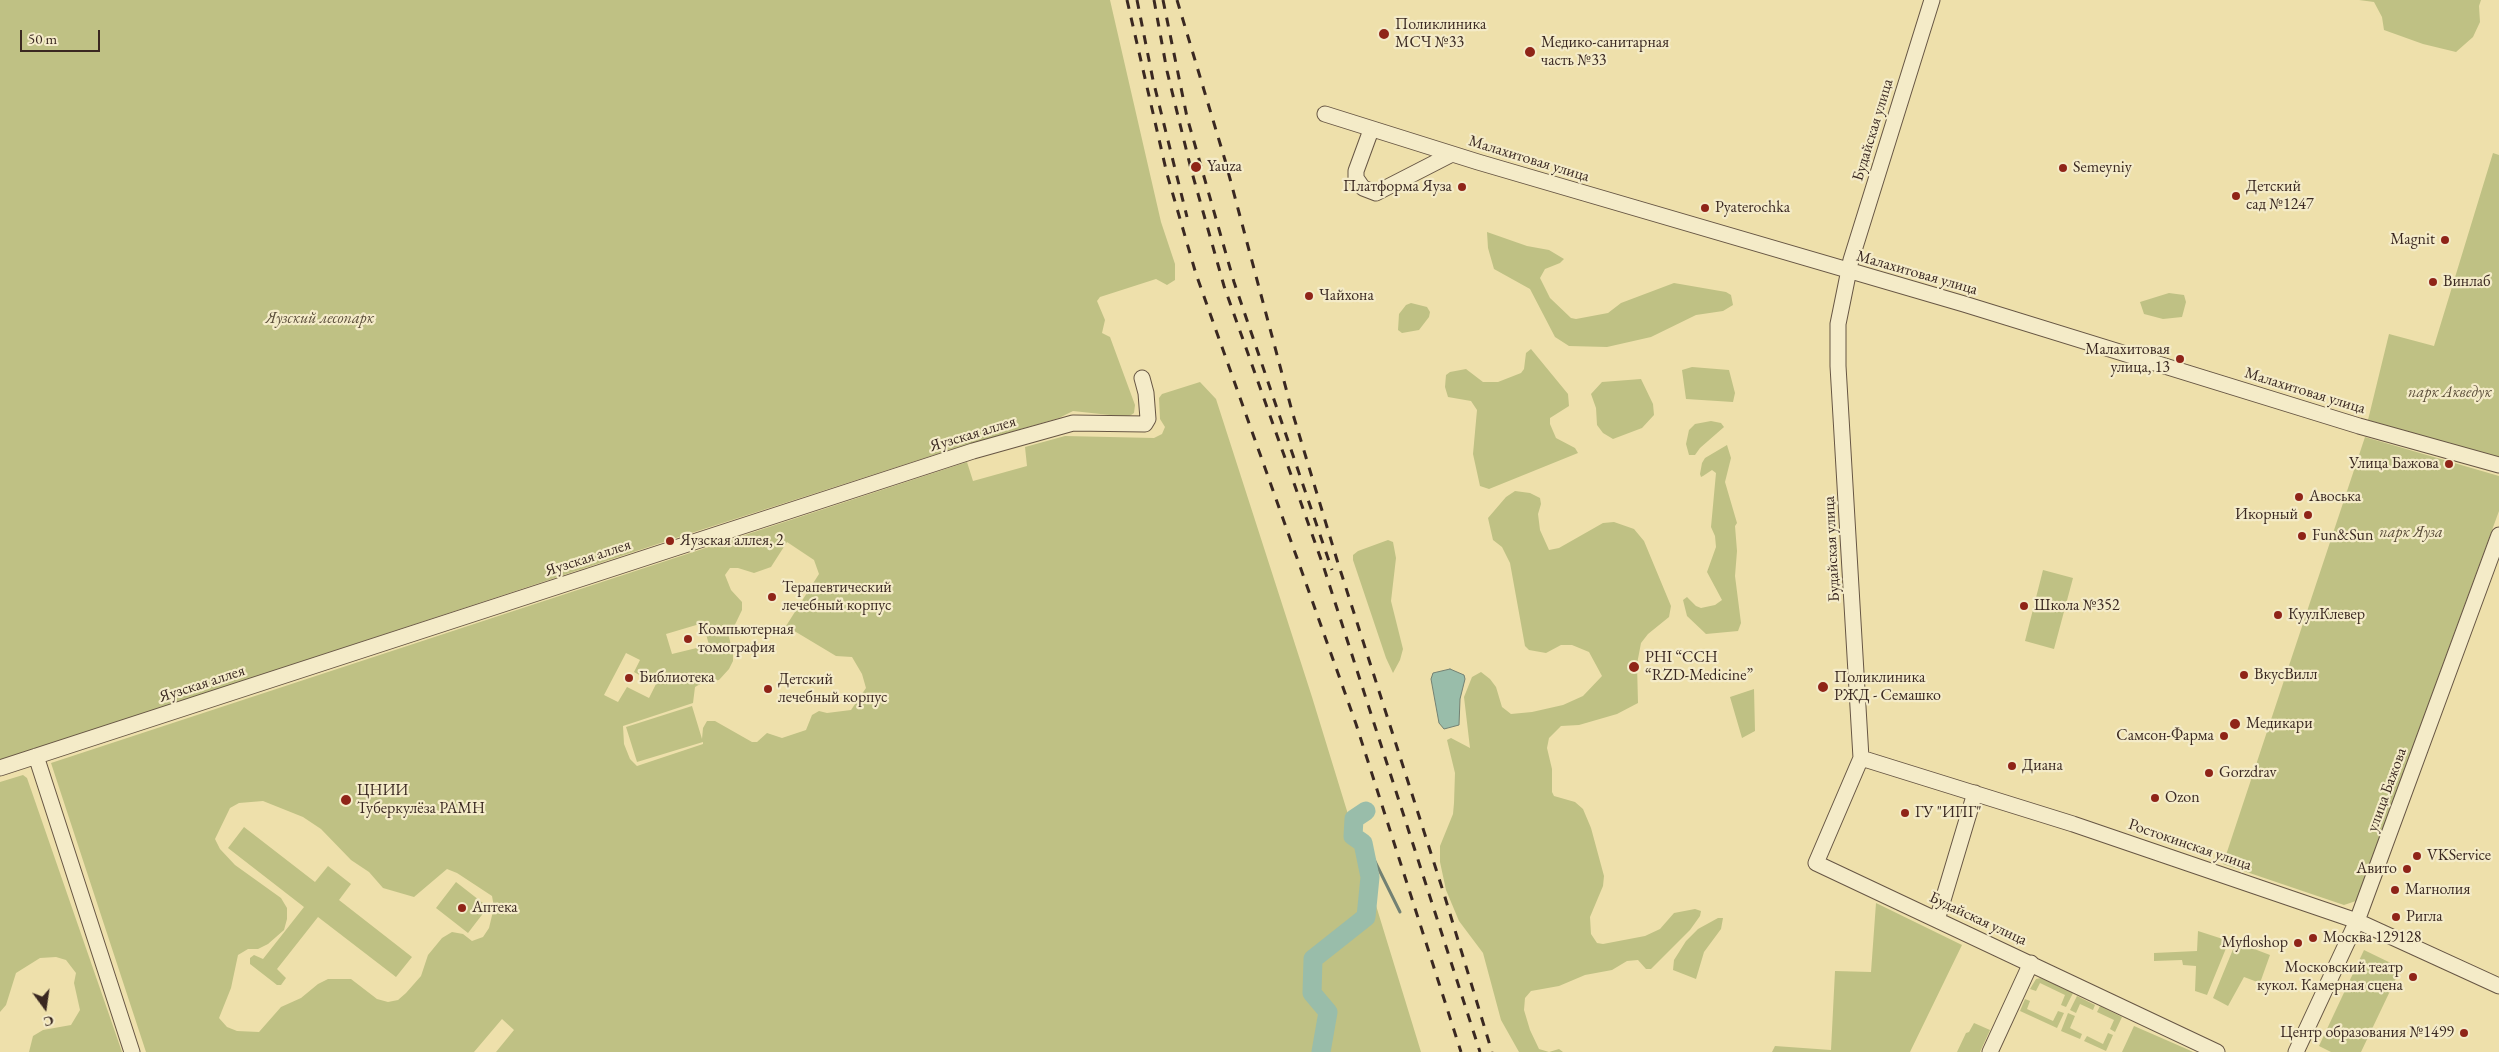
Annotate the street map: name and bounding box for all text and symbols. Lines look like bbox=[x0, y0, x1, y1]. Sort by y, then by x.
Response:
place label: Поликлиника МСЧ №33 bbox=[1395, 15, 1486, 53]
scale bar bbox=[22, 20, 102, 52]
marker: Поликлиника МСЧ №33 bbox=[1377, 27, 1391, 41]
text: 50 m bbox=[28, 29, 57, 48]
place label: Медико-санитарная часть №33 bbox=[1541, 33, 1669, 71]
marker: Медико-санитарная часть №33 bbox=[1523, 45, 1537, 59]
street label: Будайская улица bbox=[1848, 77, 1898, 183]
street label: Малахитовая улица bbox=[1466, 132, 1592, 186]
place label: Yauza bbox=[1207, 157, 1242, 177]
place label: Semeyniy bbox=[2073, 158, 2132, 178]
marker: Yauza bbox=[1189, 160, 1203, 174]
marker: Semeyniy bbox=[2057, 162, 2069, 174]
place label: Платформа Яуза bbox=[1343, 177, 1452, 197]
place label: Детский сад №1247 bbox=[2246, 177, 2314, 215]
marker: Платформа Яуза bbox=[1456, 181, 1468, 193]
marker: Детский сад №1247 bbox=[2230, 190, 2242, 202]
place label: Pyaterochka bbox=[1715, 198, 1790, 218]
marker: Pyaterochka bbox=[1699, 202, 1711, 214]
place label: Magnit bbox=[2390, 230, 2435, 250]
marker: Magnit bbox=[2439, 234, 2451, 246]
street label: Малахитовая улица bbox=[1854, 247, 1980, 299]
place label: Винлаб bbox=[2443, 272, 2491, 292]
marker: Винлаб bbox=[2427, 276, 2439, 288]
place label: Чайхона bbox=[1319, 286, 1374, 306]
marker: Чайхона bbox=[1303, 290, 1315, 302]
park label: Яузский лесопарк bbox=[266, 309, 374, 329]
place label: Малахитовая улица, 13 bbox=[2085, 340, 2170, 378]
marker: Малахитовая улица, 13 bbox=[2174, 353, 2186, 365]
street label: Малахитовая улица bbox=[2242, 364, 2368, 418]
park label: парк Акведук bbox=[2408, 383, 2492, 403]
street label: Яузская аллея bbox=[928, 412, 1018, 456]
place label: Улица Бажова bbox=[2349, 454, 2439, 474]
marker: Улица Бажова bbox=[2443, 458, 2455, 470]
place label: Авоська bbox=[2309, 487, 2361, 507]
marker: Авоська bbox=[2293, 491, 2305, 503]
street label: Будайская улица bbox=[1820, 496, 1844, 602]
place label: Икорный bbox=[2235, 505, 2298, 525]
marker: Икорный bbox=[2302, 509, 2314, 521]
park label: парк Яуза bbox=[2379, 523, 2443, 543]
place label: Fun&Sun bbox=[2312, 526, 2373, 546]
marker: Fun&Sun bbox=[2296, 530, 2308, 542]
place label: Яузская аллея, 2 bbox=[680, 531, 784, 551]
street label: Яузская аллея bbox=[543, 535, 633, 581]
marker: Яузская аллея, 2 bbox=[664, 535, 676, 547]
place label: Терапевтический лечебный корпус bbox=[782, 578, 892, 616]
marker: Терапевтический лечебный корпус bbox=[766, 591, 778, 603]
place label: Школа №352 bbox=[2034, 596, 2120, 616]
marker: Школа №352 bbox=[2018, 600, 2030, 612]
place label: КуулКлевер bbox=[2288, 605, 2365, 625]
marker: КуулКлевер bbox=[2272, 609, 2284, 621]
place label: Компьютерная томография bbox=[698, 620, 794, 658]
marker: Компьютерная томография bbox=[682, 633, 694, 645]
place label: PHI “CCH “RZD-Medicine” bbox=[1645, 648, 1753, 686]
marker: PHI “CCH “RZD-Medicine” bbox=[1627, 660, 1641, 674]
street label: Яузская аллея bbox=[157, 661, 247, 707]
place label: ВкусВилл bbox=[2254, 665, 2317, 685]
place label: Библиотека bbox=[639, 668, 715, 688]
place label: Поликлиника РЖД - Семашко bbox=[1834, 668, 1941, 706]
marker: ВкусВилл bbox=[2238, 669, 2250, 681]
place label: Детский лечебный корпус bbox=[778, 670, 887, 708]
marker: Библиотека bbox=[623, 672, 635, 684]
marker: Поликлиника РЖД - Семашко bbox=[1816, 680, 1830, 694]
marker: Детский лечебный корпус bbox=[762, 683, 774, 695]
place label: Медикари bbox=[2246, 714, 2313, 734]
marker: Медикари bbox=[2228, 717, 2242, 731]
place label: Самсон-Фарма bbox=[2116, 726, 2214, 746]
marker: Самсон-Фарма bbox=[2218, 730, 2230, 742]
street label: улица Бажова bbox=[2363, 745, 2411, 835]
place label: Диана bbox=[2022, 756, 2063, 776]
marker: Диана bbox=[2006, 760, 2018, 772]
place label: Gorzdrav bbox=[2219, 763, 2276, 783]
marker: Gorzdrav bbox=[2203, 767, 2215, 779]
place label: ЦНИИ Туберкулёза РАМН bbox=[357, 781, 485, 819]
place label: Ozon bbox=[2165, 788, 2200, 808]
marker: Ozon bbox=[2149, 792, 2161, 804]
marker: ЦНИИ Туберкулёза РАМН bbox=[339, 793, 353, 807]
place label: ГУ "ИПГ" bbox=[1915, 803, 1982, 823]
marker: ГУ "ИПГ" bbox=[1899, 807, 1911, 819]
street label: Ростокинская улица bbox=[2126, 815, 2254, 875]
place label: VKService bbox=[2427, 846, 2491, 866]
marker: VKService bbox=[2411, 850, 2423, 862]
place label: Авито bbox=[2356, 859, 2397, 879]
marker: Авито bbox=[2401, 863, 2413, 875]
place label: Магнолия bbox=[2405, 880, 2470, 900]
marker: Магнолия bbox=[2389, 884, 2401, 896]
street label: Будайская улица bbox=[1926, 888, 2030, 950]
place label: Аптека bbox=[472, 898, 518, 918]
marker: Аптека bbox=[456, 902, 468, 914]
place label: Ригла bbox=[2406, 907, 2443, 927]
marker: Ригла bbox=[2390, 911, 2402, 923]
place label: Москва 129128 bbox=[2323, 928, 2421, 948]
marker: Москва 129128 bbox=[2307, 932, 2319, 944]
place label: Myfloshop bbox=[2222, 933, 2288, 953]
marker: Myfloshop bbox=[2292, 937, 2304, 949]
place label: Московский театр кукол. Камерная сцена bbox=[2257, 958, 2403, 996]
marker: Московский театр кукол. Камерная сцена bbox=[2407, 971, 2419, 983]
north arrow bbox=[20, 982, 70, 1032]
text: С bbox=[42, 1012, 56, 1031]
place label: Центр образования №1499 bbox=[2280, 1023, 2454, 1043]
marker: Центр образования №1499 bbox=[2458, 1027, 2470, 1039]

